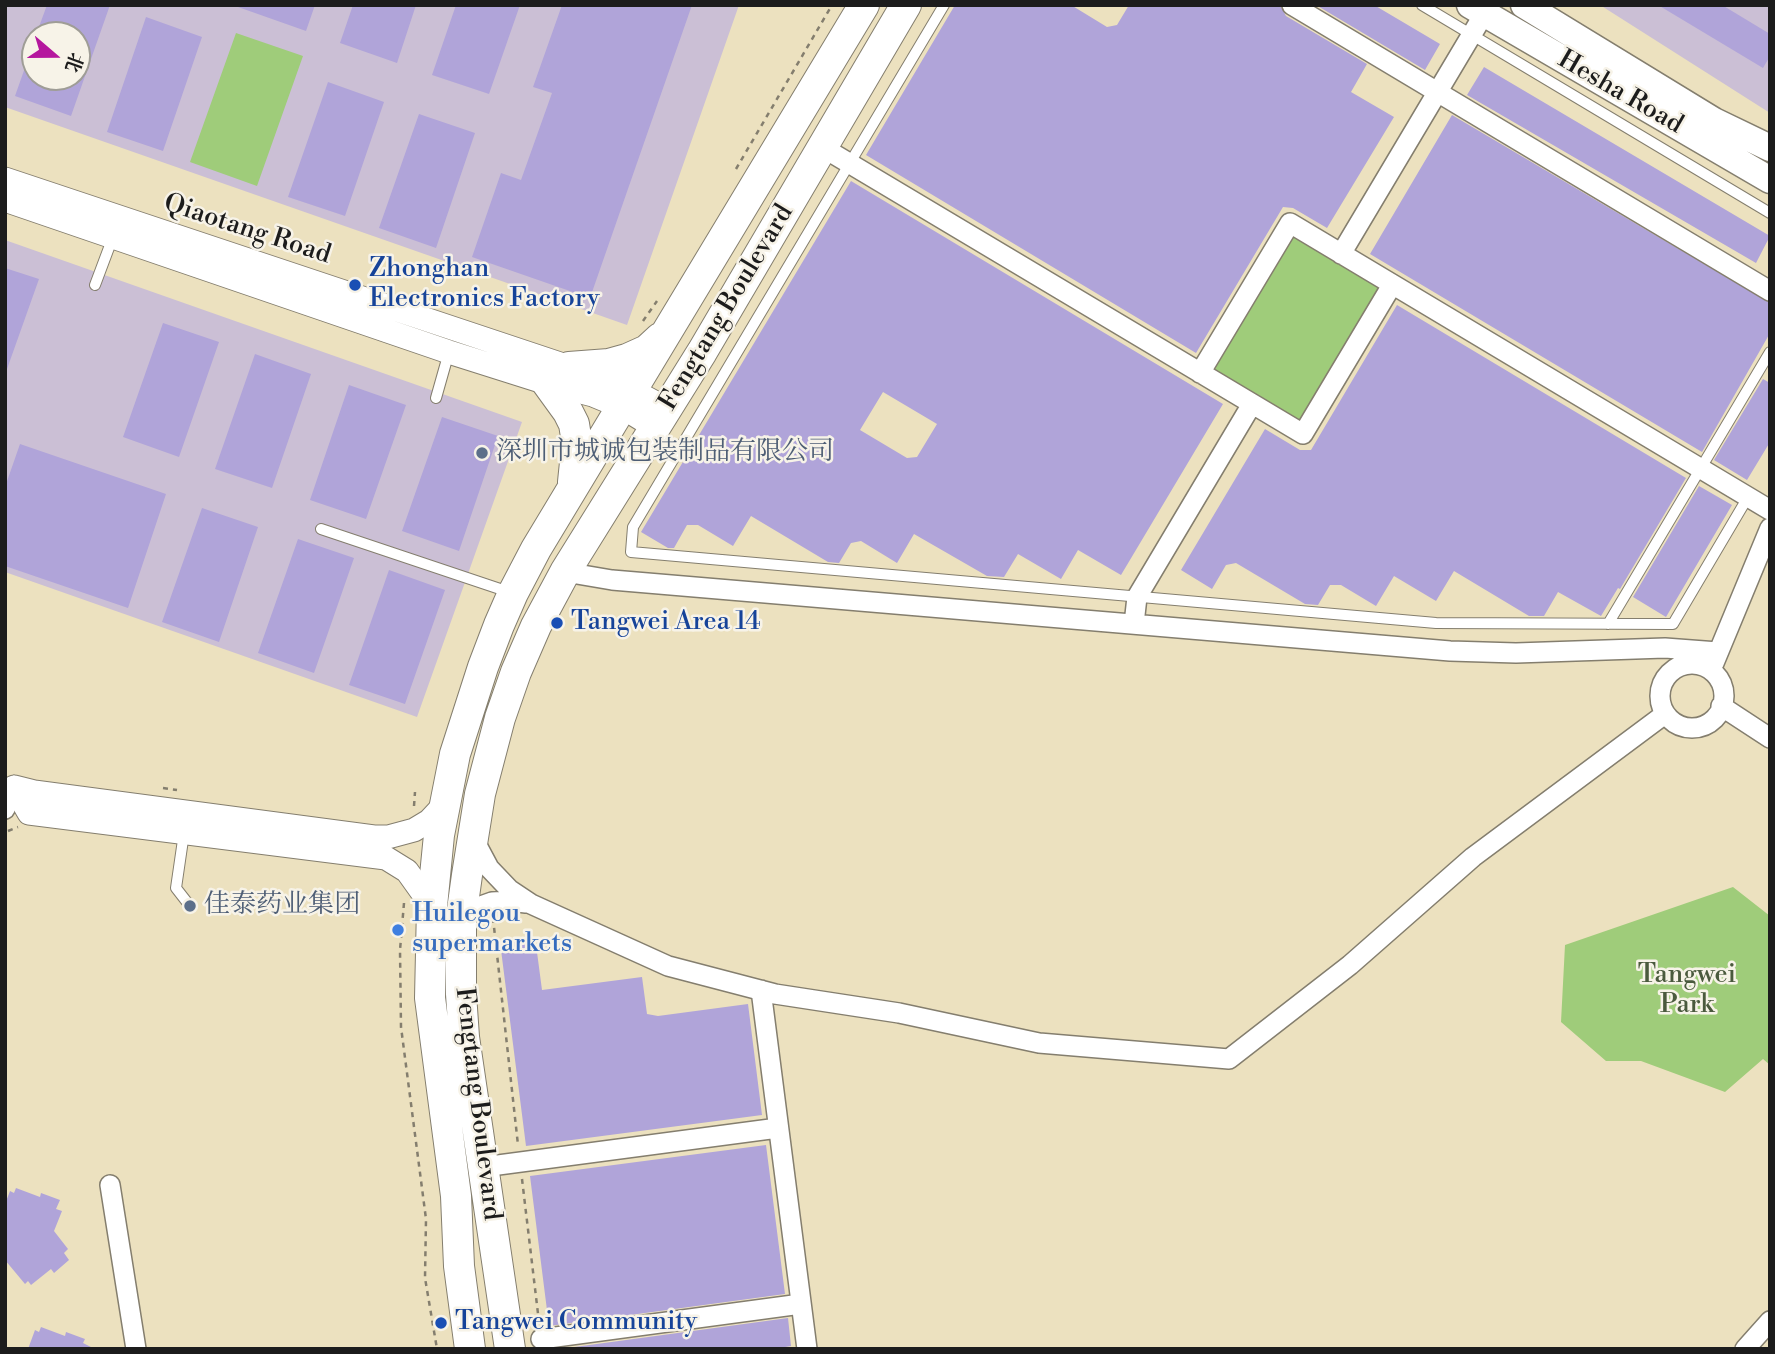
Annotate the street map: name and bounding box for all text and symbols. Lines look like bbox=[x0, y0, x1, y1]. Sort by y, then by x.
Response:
north arrow bbox=[21, 21, 91, 91]
street label: Hesha Road bbox=[1552, 45, 1688, 141]
text: 北 bbox=[59, 49, 88, 76]
street label: Qiaotang Road bbox=[160, 188, 334, 272]
street label: Fengtang Boulevard bbox=[653, 199, 801, 417]
place label: Zhonghan Electronics Factory bbox=[369, 254, 600, 316]
marker: Zhonghan Electronics Factory bbox=[347, 277, 363, 293]
place label: 深圳市城诚包装制品有限公司 bbox=[496, 437, 834, 469]
marker: 深圳市城诚包装制品有限公司 bbox=[474, 445, 490, 461]
place label: Tangwei Area 14 bbox=[571, 607, 761, 639]
marker: Tangwei Area 14 bbox=[549, 615, 565, 631]
place label: 佳泰药业集团 bbox=[204, 890, 360, 922]
marker: 佳泰药业集团 bbox=[182, 898, 198, 914]
place label: Huilegou supermarkets bbox=[412, 899, 572, 960]
marker: Huilegou supermarkets bbox=[390, 922, 406, 938]
park label: Tangwei Park bbox=[1638, 960, 1736, 1021]
street label: Fengtang Boulevard bbox=[447, 986, 507, 1222]
place label: Tangwei Community bbox=[455, 1307, 697, 1339]
marker: Tangwei Community bbox=[433, 1315, 449, 1331]

